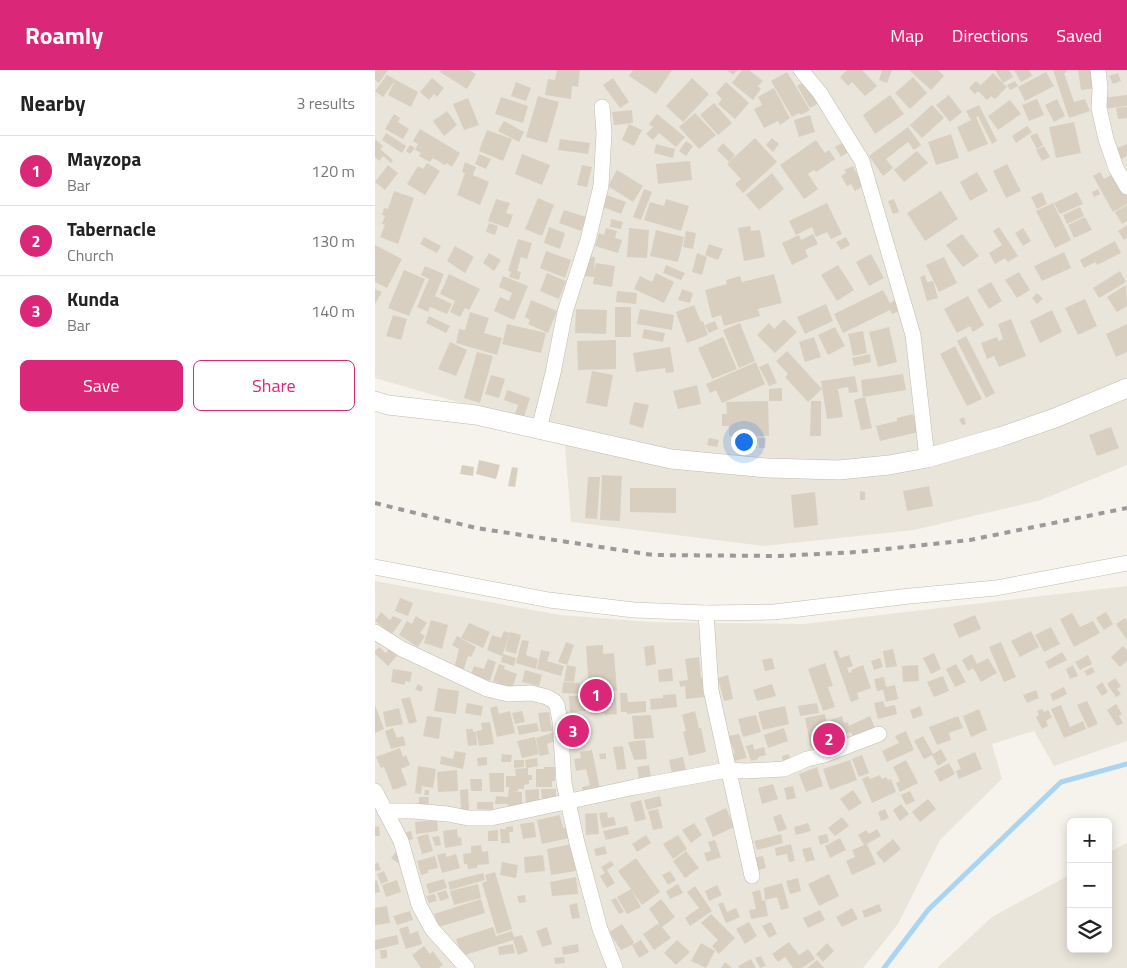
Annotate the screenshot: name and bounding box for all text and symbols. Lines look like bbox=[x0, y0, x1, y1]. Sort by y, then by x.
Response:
text: Roamly bbox=[25, 17, 103, 53]
text: Map bbox=[890, 22, 924, 49]
text: Directions bbox=[952, 22, 1028, 49]
text: Saved bbox=[1056, 22, 1102, 49]
text: Nearby bbox=[20, 87, 85, 119]
text: 3 results bbox=[296, 91, 355, 115]
text: Mayzopa bbox=[67, 144, 141, 173]
text: 1 bbox=[32, 159, 40, 183]
text: 120 m bbox=[311, 159, 355, 183]
text: Bar bbox=[67, 173, 90, 197]
text: Tabernacle bbox=[67, 214, 156, 243]
text: 2 bbox=[32, 229, 40, 253]
text: 130 m bbox=[311, 229, 355, 253]
text: Church bbox=[67, 243, 114, 267]
text: Kunda bbox=[67, 284, 119, 313]
text: 3 bbox=[32, 299, 40, 323]
text: 140 m bbox=[311, 299, 355, 323]
text: Bar bbox=[67, 313, 90, 337]
button: Save bbox=[20, 360, 183, 411]
button: Share bbox=[193, 360, 355, 411]
your location bbox=[731, 429, 757, 455]
pin: 1 bbox=[580, 676, 612, 714]
pin: 3 bbox=[557, 712, 589, 750]
pin: 2 bbox=[813, 720, 845, 758]
map controls bbox=[1067, 818, 1112, 953]
button: + bbox=[1067, 818, 1112, 863]
button: − bbox=[1067, 863, 1112, 908]
button: layers bbox=[1067, 908, 1112, 953]

